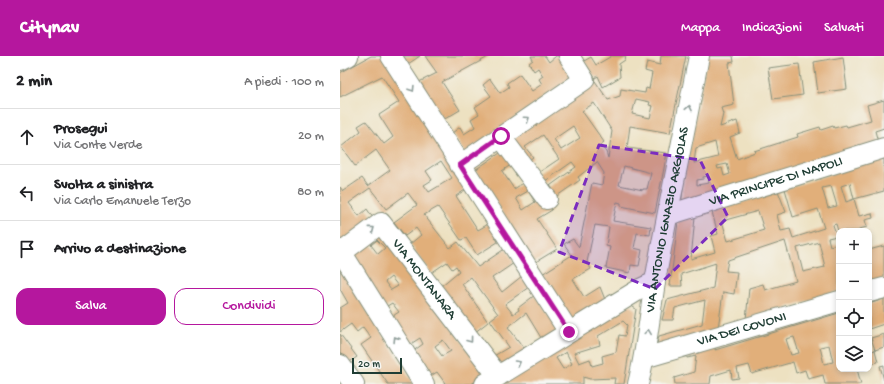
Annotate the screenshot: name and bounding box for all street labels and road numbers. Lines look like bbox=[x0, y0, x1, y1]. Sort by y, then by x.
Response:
street label: VIA ANTONIO IGNAZIO ARGIOLAS bbox=[642, 125, 693, 314]
street label: VIA PRINCIPE DI NAPOLI bbox=[706, 153, 845, 211]
street label: VIA MONTANARA bbox=[387, 235, 461, 324]
street label: VIA DEI COVONI bbox=[694, 308, 789, 351]

